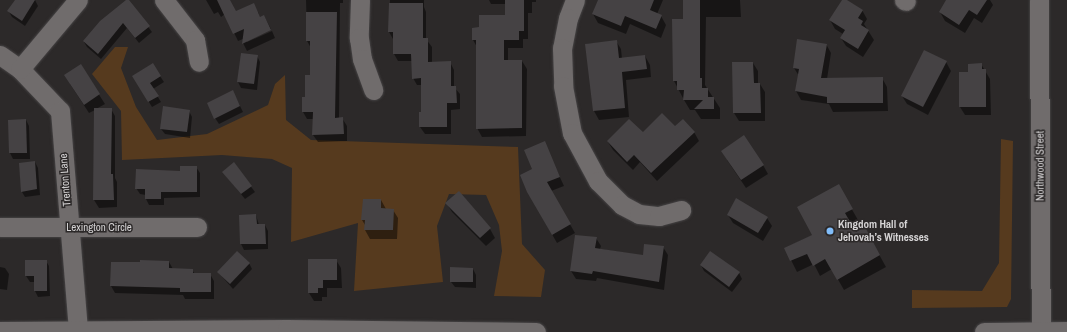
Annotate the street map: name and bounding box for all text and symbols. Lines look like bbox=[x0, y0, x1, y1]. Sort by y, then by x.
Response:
street label: Northwood Street bbox=[1033, 131, 1047, 201]
street label: Trenton Lane bbox=[57, 153, 73, 207]
place label: Kingdom Hall of Jehovah’s Witnesses bbox=[838, 218, 929, 244]
street label: Lexington Circle bbox=[66, 220, 132, 234]
marker: Kingdom Hall of Jehovah’s Witnesses bbox=[825, 226, 835, 236]

